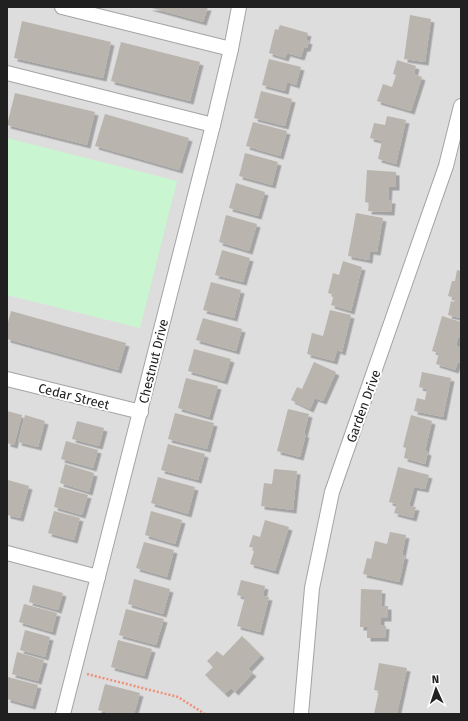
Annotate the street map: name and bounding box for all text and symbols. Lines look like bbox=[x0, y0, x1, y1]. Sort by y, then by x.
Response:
street label: Chestnut Drive bbox=[136, 317, 171, 405]
street label: Garden Drive bbox=[343, 368, 384, 445]
street label: Cedar Street bbox=[37, 380, 111, 413]
north arrow bbox=[416, 669, 456, 709]
text: N bbox=[432, 673, 439, 686]

